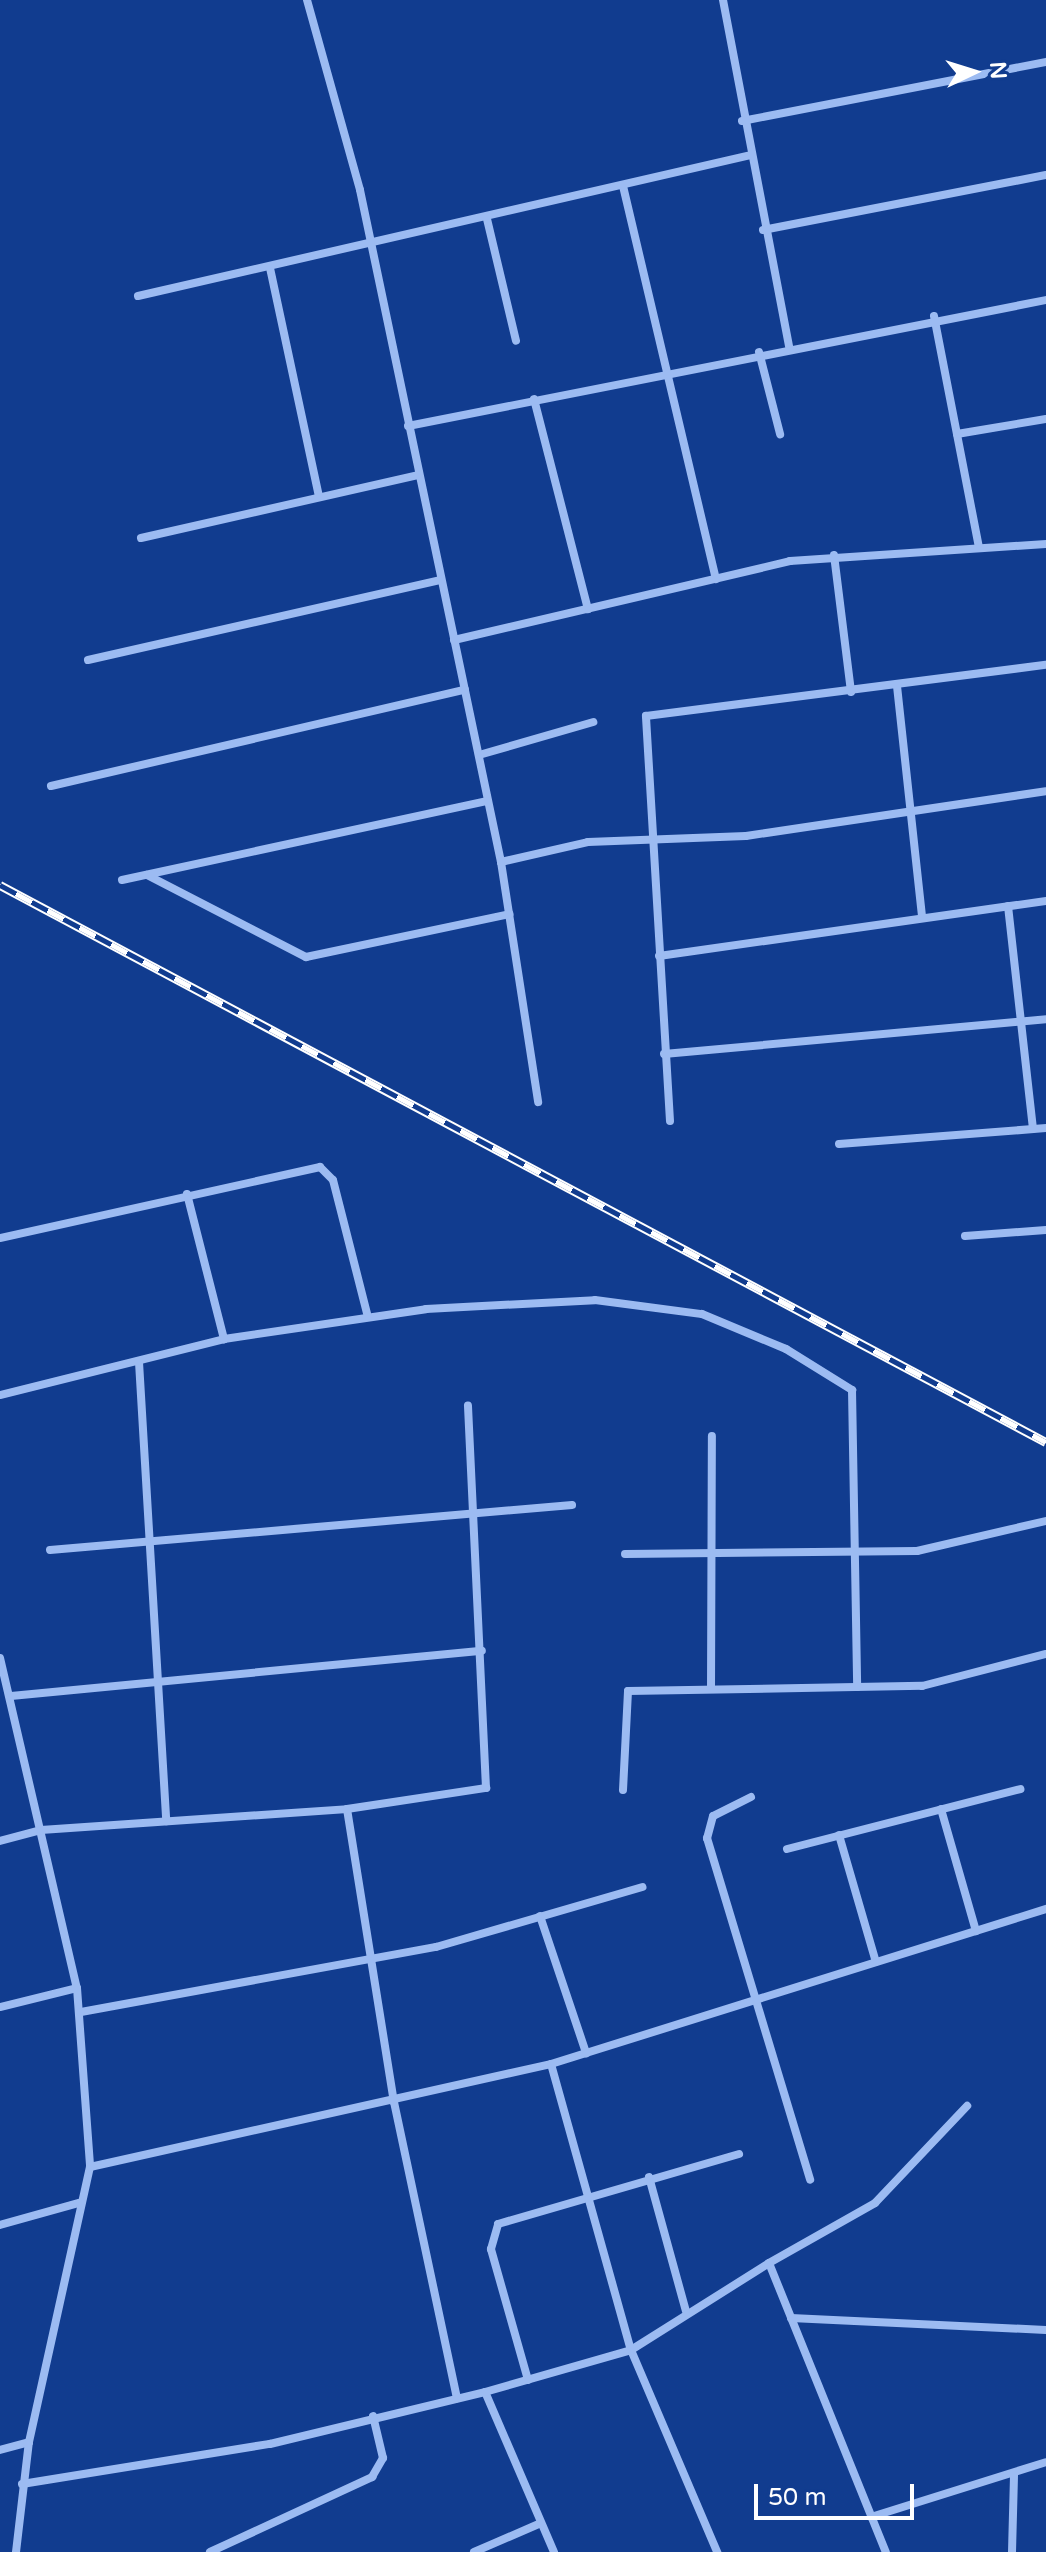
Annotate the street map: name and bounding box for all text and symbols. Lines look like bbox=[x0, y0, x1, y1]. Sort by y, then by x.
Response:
north arrow bbox=[934, 32, 1014, 112]
text: N bbox=[984, 61, 1012, 80]
scale bar bbox=[758, 2468, 918, 2518]
text: 50 m bbox=[768, 2483, 826, 2512]

